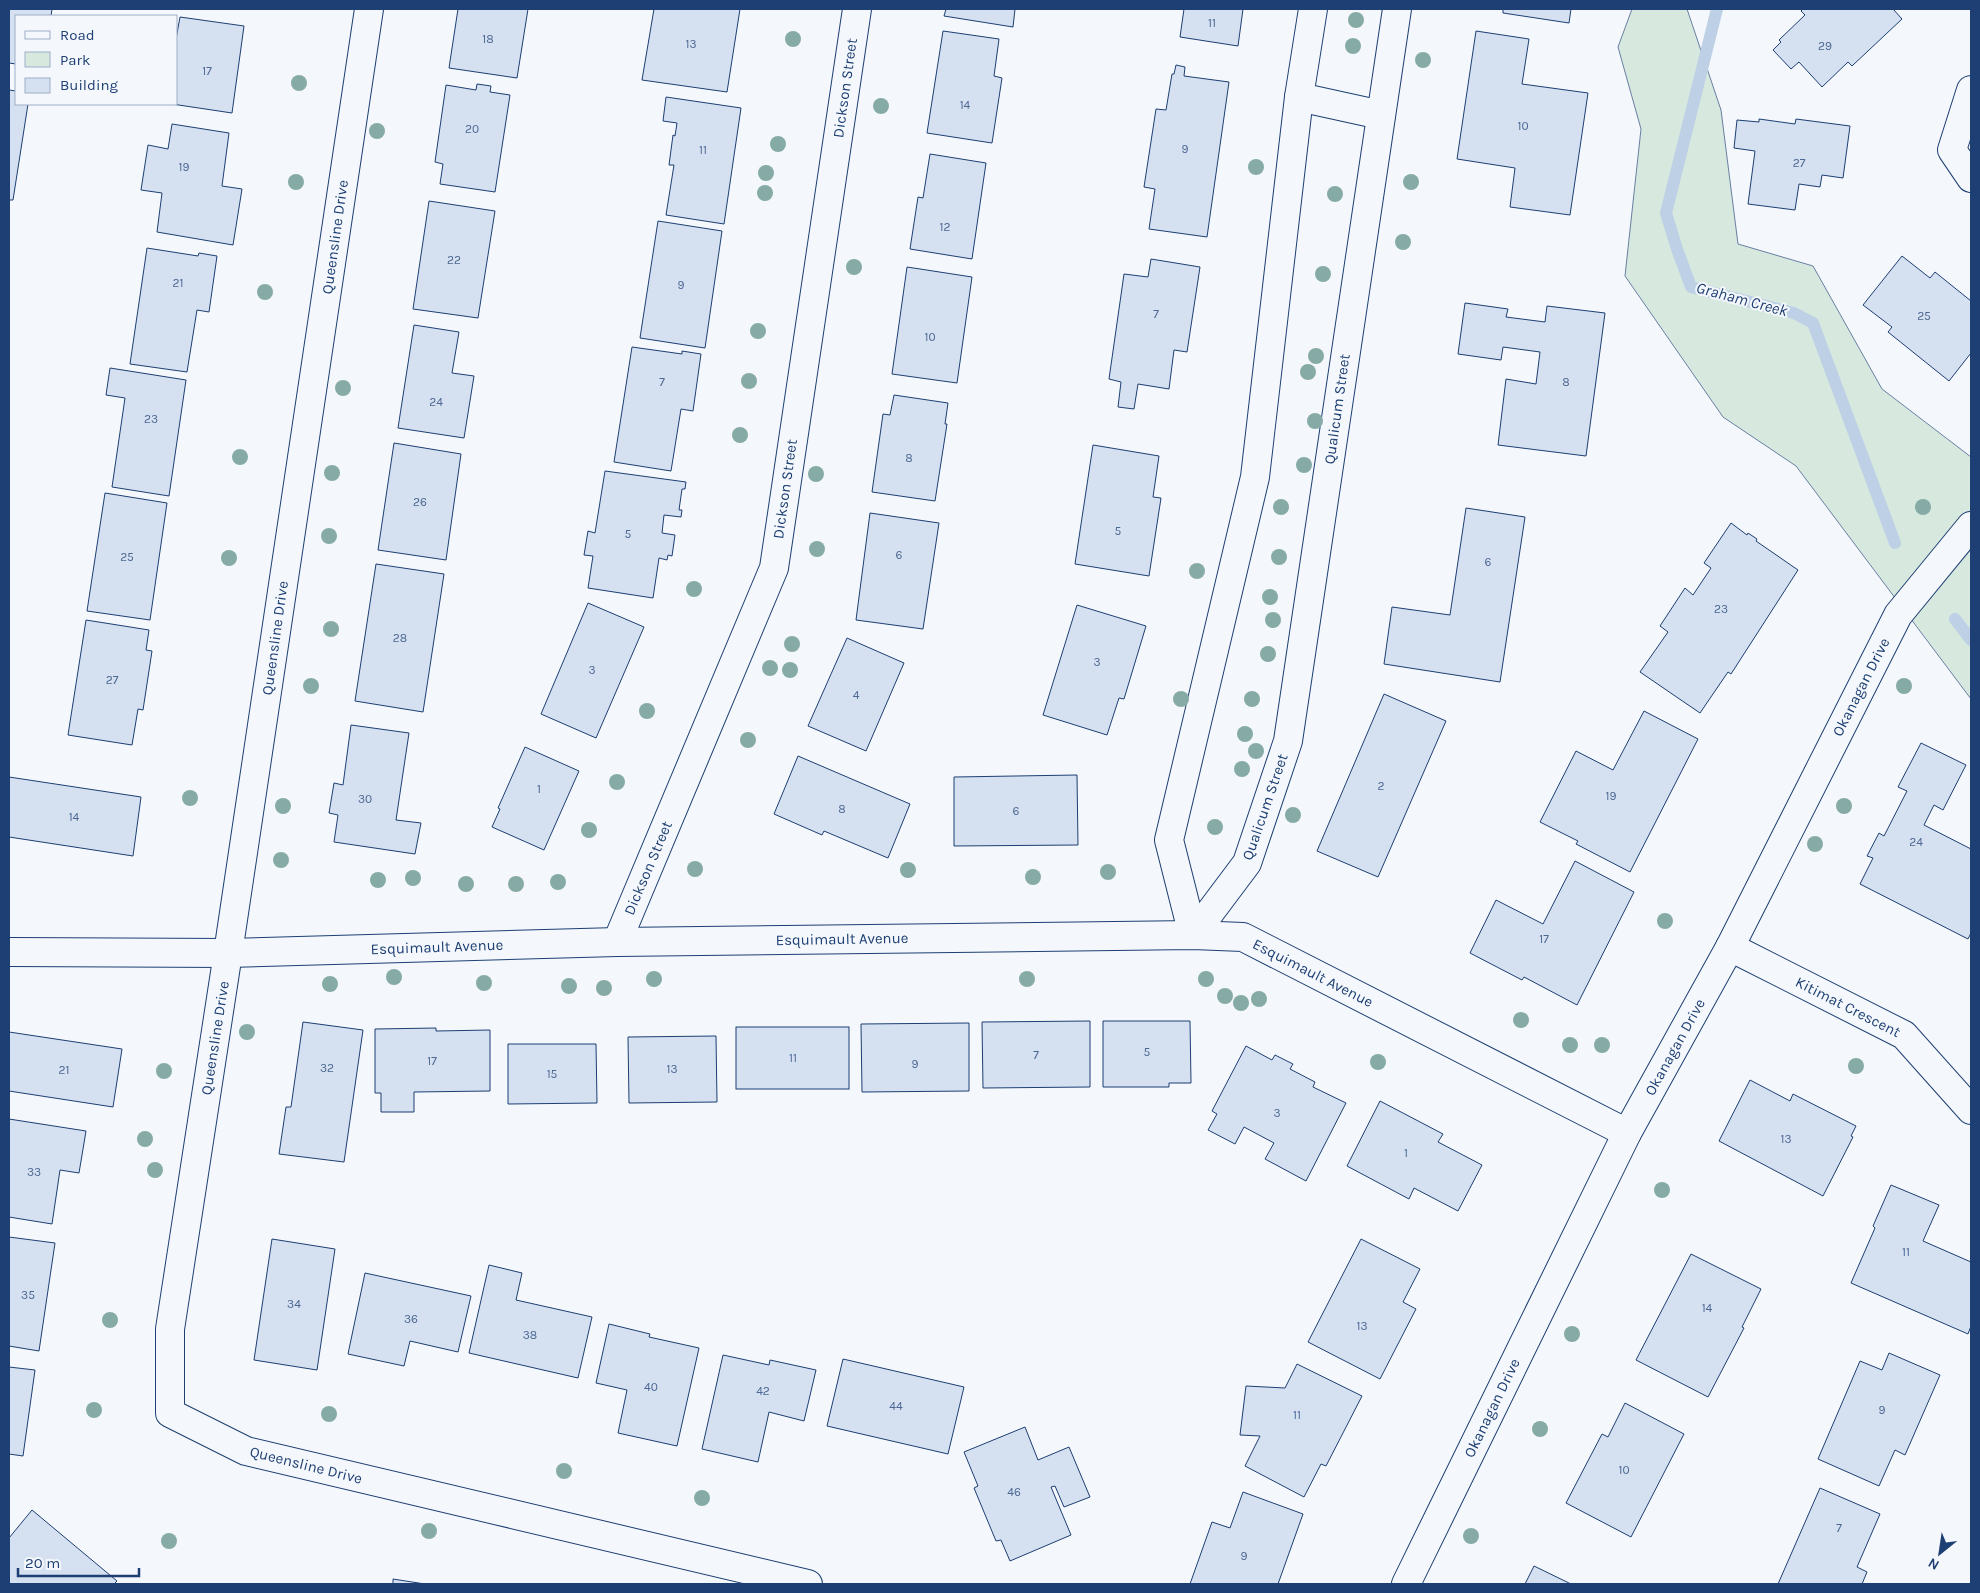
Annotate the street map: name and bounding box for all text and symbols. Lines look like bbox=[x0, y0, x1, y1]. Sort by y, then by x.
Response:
legend bbox=[15, 15, 178, 105]
house number: 11 bbox=[1208, 16, 1216, 30]
text: Road bbox=[60, 26, 95, 44]
house number: 18 bbox=[482, 32, 494, 46]
house number: 13 bbox=[685, 37, 697, 51]
street label: Dickson Street bbox=[829, 37, 861, 139]
house number: 29 bbox=[1818, 39, 1832, 53]
text: Park bbox=[60, 51, 90, 69]
house number: 17 bbox=[202, 64, 212, 78]
text: Building bbox=[60, 76, 118, 94]
house number: 14 bbox=[960, 98, 971, 112]
house number: 10 bbox=[1517, 119, 1529, 133]
house number: 20 bbox=[465, 122, 479, 136]
house number: 9 bbox=[1182, 142, 1189, 156]
house number: 11 bbox=[699, 143, 707, 157]
house number: 27 bbox=[1793, 156, 1806, 170]
house number: 19 bbox=[179, 160, 189, 174]
street label: Queensline Drive bbox=[318, 179, 352, 295]
house number: 12 bbox=[940, 220, 951, 234]
house number: 22 bbox=[447, 253, 461, 267]
house number: 21 bbox=[173, 276, 183, 290]
house number: 9 bbox=[678, 278, 685, 292]
water label: Graham Creek bbox=[1694, 278, 1791, 321]
house number: 7 bbox=[1153, 307, 1159, 321]
house number: 25 bbox=[1917, 309, 1931, 323]
house number: 10 bbox=[924, 330, 936, 344]
street label: Qualicum Street bbox=[1320, 352, 1354, 465]
house number: 7 bbox=[659, 375, 665, 389]
house number: 8 bbox=[1562, 375, 1570, 389]
house number: 24 bbox=[429, 395, 443, 409]
house number: 23 bbox=[144, 412, 158, 426]
street label: Dickson Street bbox=[769, 438, 801, 540]
house number: 8 bbox=[905, 451, 913, 465]
house number: 26 bbox=[413, 495, 427, 509]
house number: 5 bbox=[1115, 524, 1122, 538]
house number: 5 bbox=[625, 527, 632, 541]
house number: 6 bbox=[896, 548, 903, 562]
house number: 25 bbox=[120, 550, 134, 564]
house number: 6 bbox=[1485, 555, 1492, 569]
street label: Queensline Drive bbox=[258, 580, 292, 696]
house number: 23 bbox=[1714, 602, 1728, 616]
house number: 28 bbox=[393, 631, 407, 645]
street label: Okanagan Drive bbox=[1828, 635, 1894, 739]
house number: 3 bbox=[1093, 655, 1101, 669]
house number: 3 bbox=[588, 663, 596, 677]
house number: 27 bbox=[106, 673, 119, 687]
house number: 4 bbox=[853, 688, 860, 702]
street label: Qualicum Street bbox=[1238, 751, 1292, 863]
house number: 2 bbox=[1378, 779, 1385, 793]
house number: 1 bbox=[537, 782, 541, 796]
house number: 19 bbox=[1606, 789, 1616, 803]
house number: 30 bbox=[358, 792, 372, 806]
house number: 8 bbox=[838, 802, 846, 816]
house number: 6 bbox=[1013, 804, 1020, 818]
house number: 14 bbox=[69, 810, 80, 824]
street label: Dickson Street bbox=[620, 818, 676, 918]
house number: 24 bbox=[1909, 835, 1923, 849]
street label: Esquimault Avenue bbox=[775, 929, 909, 949]
house number: 17 bbox=[1539, 932, 1549, 946]
street label: Esquimault Avenue bbox=[1250, 935, 1376, 1011]
street label: Esquimault Avenue bbox=[370, 936, 504, 958]
street label: Kitimat Crescent bbox=[1792, 973, 1904, 1041]
street label: Queensline Drive bbox=[197, 980, 233, 1096]
street label: Okanagan Drive bbox=[1641, 995, 1709, 1099]
house number: 5 bbox=[1144, 1045, 1151, 1059]
house number: 7 bbox=[1033, 1048, 1039, 1062]
house number: 11 bbox=[789, 1051, 797, 1065]
house number: 17 bbox=[427, 1054, 437, 1068]
house number: 9 bbox=[912, 1057, 919, 1071]
house number: 32 bbox=[320, 1061, 334, 1075]
house number: 13 bbox=[666, 1062, 678, 1076]
house number: 21 bbox=[59, 1063, 69, 1077]
house number: 15 bbox=[547, 1067, 558, 1081]
house number: 3 bbox=[1273, 1106, 1281, 1120]
house number: 13 bbox=[1780, 1132, 1792, 1146]
house number: 1 bbox=[1404, 1146, 1408, 1160]
house number: 33 bbox=[27, 1165, 41, 1179]
house number: 11 bbox=[1902, 1245, 1910, 1259]
house number: 35 bbox=[21, 1288, 35, 1302]
house number: 34 bbox=[287, 1297, 301, 1311]
house number: 14 bbox=[1702, 1301, 1713, 1315]
house number: 36 bbox=[404, 1312, 418, 1326]
house number: 13 bbox=[1356, 1319, 1368, 1333]
house number: 38 bbox=[523, 1328, 537, 1342]
street label: Okanagan Drive bbox=[1460, 1355, 1524, 1461]
house number: 40 bbox=[644, 1380, 658, 1394]
house number: 42 bbox=[756, 1384, 770, 1398]
house number: 44 bbox=[889, 1399, 903, 1413]
house number: 9 bbox=[1879, 1403, 1886, 1417]
house number: 11 bbox=[1293, 1408, 1301, 1422]
street label: Queensline Drive bbox=[248, 1442, 364, 1488]
house number: 10 bbox=[1618, 1463, 1630, 1477]
house number: 46 bbox=[1007, 1485, 1021, 1499]
house number: 7 bbox=[1836, 1521, 1842, 1535]
north arrow bbox=[1915, 1528, 1965, 1578]
scale bar bbox=[18, 1546, 139, 1578]
house number: 9 bbox=[1241, 1549, 1248, 1563]
text: 20 m bbox=[25, 1554, 60, 1572]
text: N bbox=[1925, 1554, 1942, 1574]

